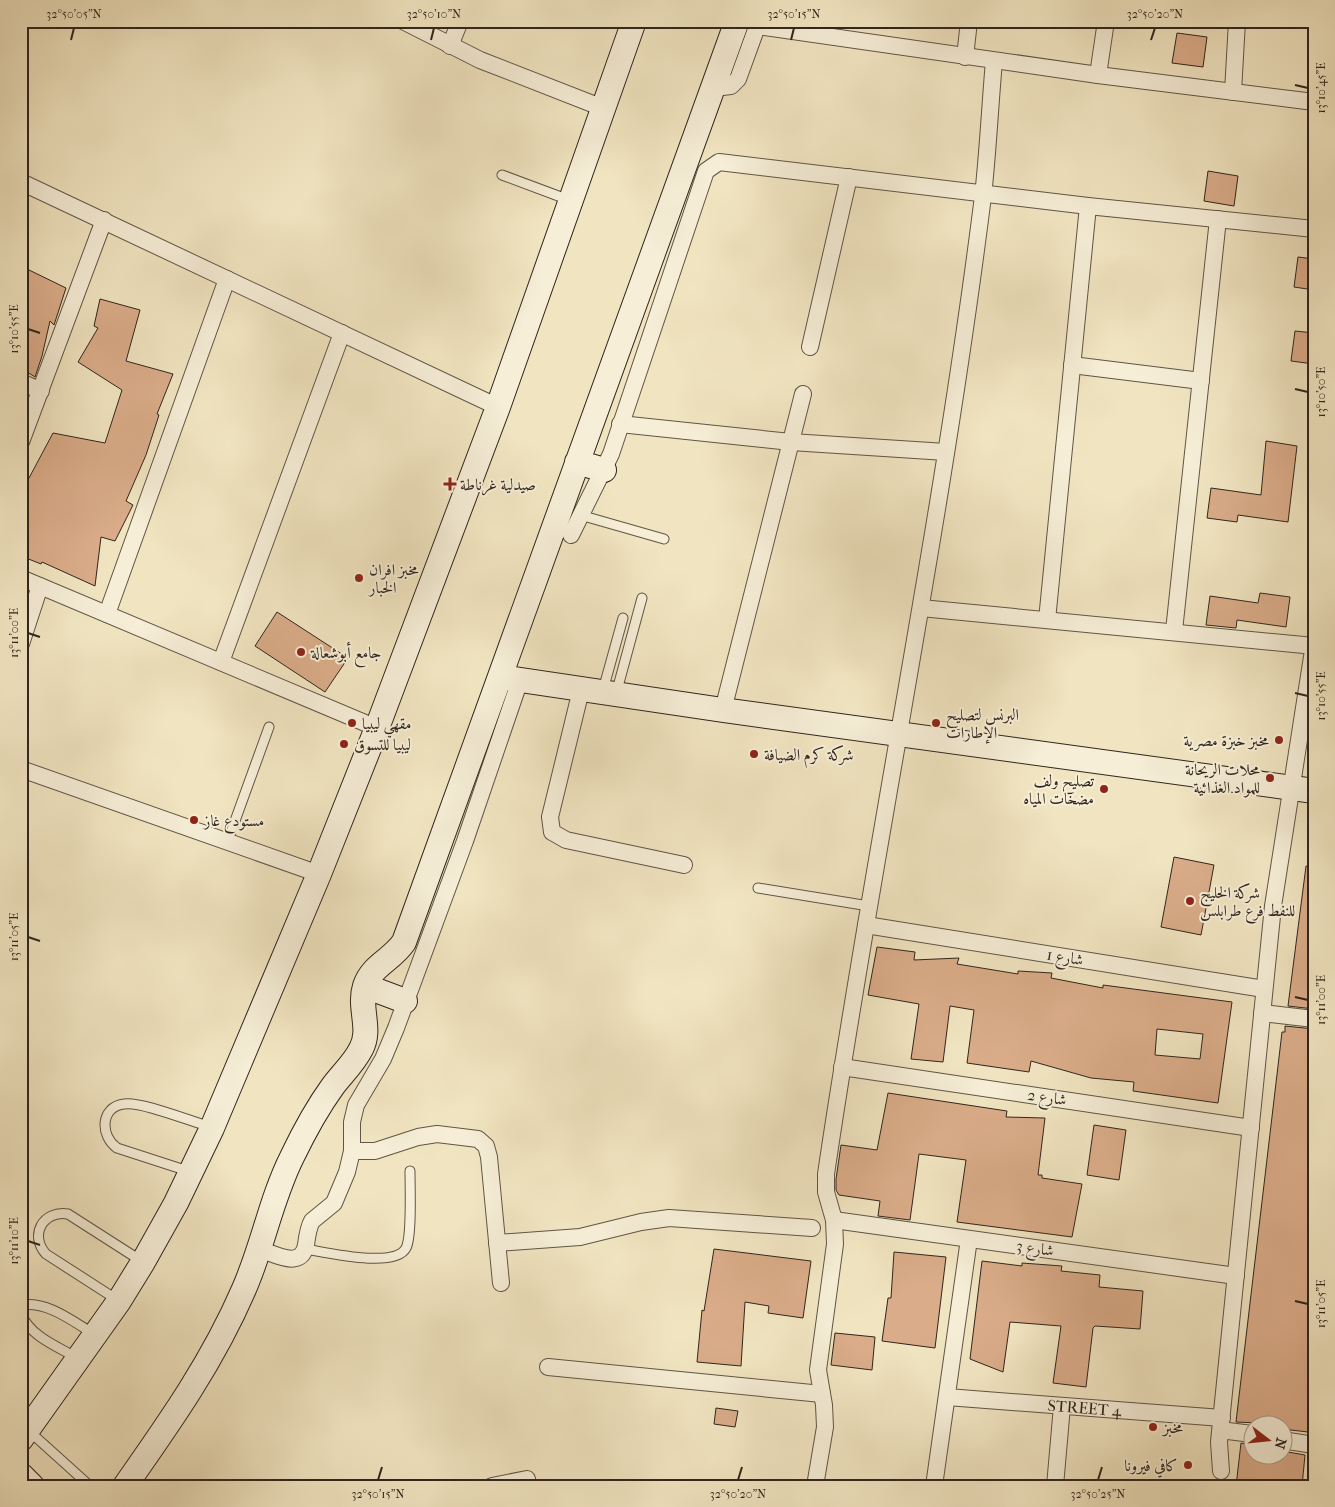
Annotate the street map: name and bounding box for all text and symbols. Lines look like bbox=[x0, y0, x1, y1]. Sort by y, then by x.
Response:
text: 32°50'05"N bbox=[46, 7, 102, 21]
text: 32°50'10"N bbox=[407, 7, 461, 21]
text: 32°50'15"N bbox=[768, 7, 821, 21]
text: 32°50'20"N bbox=[1127, 7, 1183, 21]
text: 13°10'45"E bbox=[1314, 63, 1328, 113]
text: 13°10'55"E bbox=[7, 304, 21, 354]
text: 13°10'50"E bbox=[1314, 367, 1328, 417]
place label: صيدلية غرناطة bbox=[460, 475, 536, 496]
marker: صيدلية غرناطة bbox=[444, 478, 456, 490]
place label: مخبز افران الخبار bbox=[367, 560, 419, 597]
marker: مخبز افران الخبار bbox=[353, 572, 365, 584]
text: 13°11'00"E bbox=[7, 608, 21, 658]
place label: جامع أبوشعالة bbox=[310, 641, 382, 668]
marker: جامع أبوشعالة bbox=[295, 646, 307, 658]
text: 13°10'55"E bbox=[1314, 671, 1328, 721]
place label: البرنس لتصليح الإطارات bbox=[946, 705, 1019, 744]
place label: مقهي ليبيا bbox=[362, 714, 411, 739]
marker: مقهي ليبيا bbox=[346, 717, 358, 729]
marker: البرنس لتصليح الإطارات bbox=[930, 717, 942, 729]
place label: مخبز خبزة مصرية bbox=[1184, 731, 1269, 751]
marker: مخبز خبزة مصرية bbox=[1273, 734, 1285, 746]
place label: ليبيا للتسوق bbox=[354, 735, 411, 755]
marker: ليبيا للتسوق bbox=[338, 738, 350, 750]
place label: شركة كرم الضيافة bbox=[764, 745, 854, 769]
marker: شركة كرم الضيافة bbox=[748, 748, 760, 760]
place label: محلات الريحانة للمواد الغذائية bbox=[1185, 760, 1260, 798]
place label: تصليح ولف مضخات المياه bbox=[1023, 771, 1095, 808]
marker: محلات الريحانة للمواد الغذائية bbox=[1264, 772, 1276, 784]
marker: تصليح ولف مضخات المياه bbox=[1098, 783, 1110, 795]
place label: مستودع غاز bbox=[202, 811, 264, 834]
marker: مستودع غاز bbox=[188, 814, 200, 826]
place label: شركة الخليج للنفط فرع طرابلس bbox=[1200, 883, 1295, 924]
marker: شركة الخليج للنفط فرع طرابلس bbox=[1184, 895, 1196, 907]
text: 13°11'05"E bbox=[7, 913, 21, 961]
street label: شارع 1 bbox=[1045, 945, 1085, 973]
text: 13°11'00"E bbox=[1314, 975, 1328, 1025]
street label: شارع 2 bbox=[1026, 1085, 1068, 1113]
text: 13°11'10"E bbox=[7, 1217, 21, 1265]
street label: شارع 3 bbox=[1014, 1236, 1055, 1264]
text: 13°11'05"E bbox=[1314, 1280, 1328, 1328]
street label: STREET 4 bbox=[1047, 1395, 1123, 1420]
north arrow bbox=[1242, 1414, 1292, 1464]
place label: مخبز bbox=[1161, 1418, 1183, 1438]
marker: مخبز bbox=[1147, 1421, 1159, 1433]
text: N bbox=[1270, 1436, 1290, 1451]
place label: كافي فيرونا bbox=[1124, 1456, 1178, 1478]
marker: كافي فيرونا bbox=[1182, 1459, 1194, 1471]
text: 32°50'15"N bbox=[352, 1487, 405, 1501]
text: 32°50'20"N bbox=[710, 1487, 766, 1501]
text: 32°50'25"N bbox=[1071, 1487, 1125, 1501]

